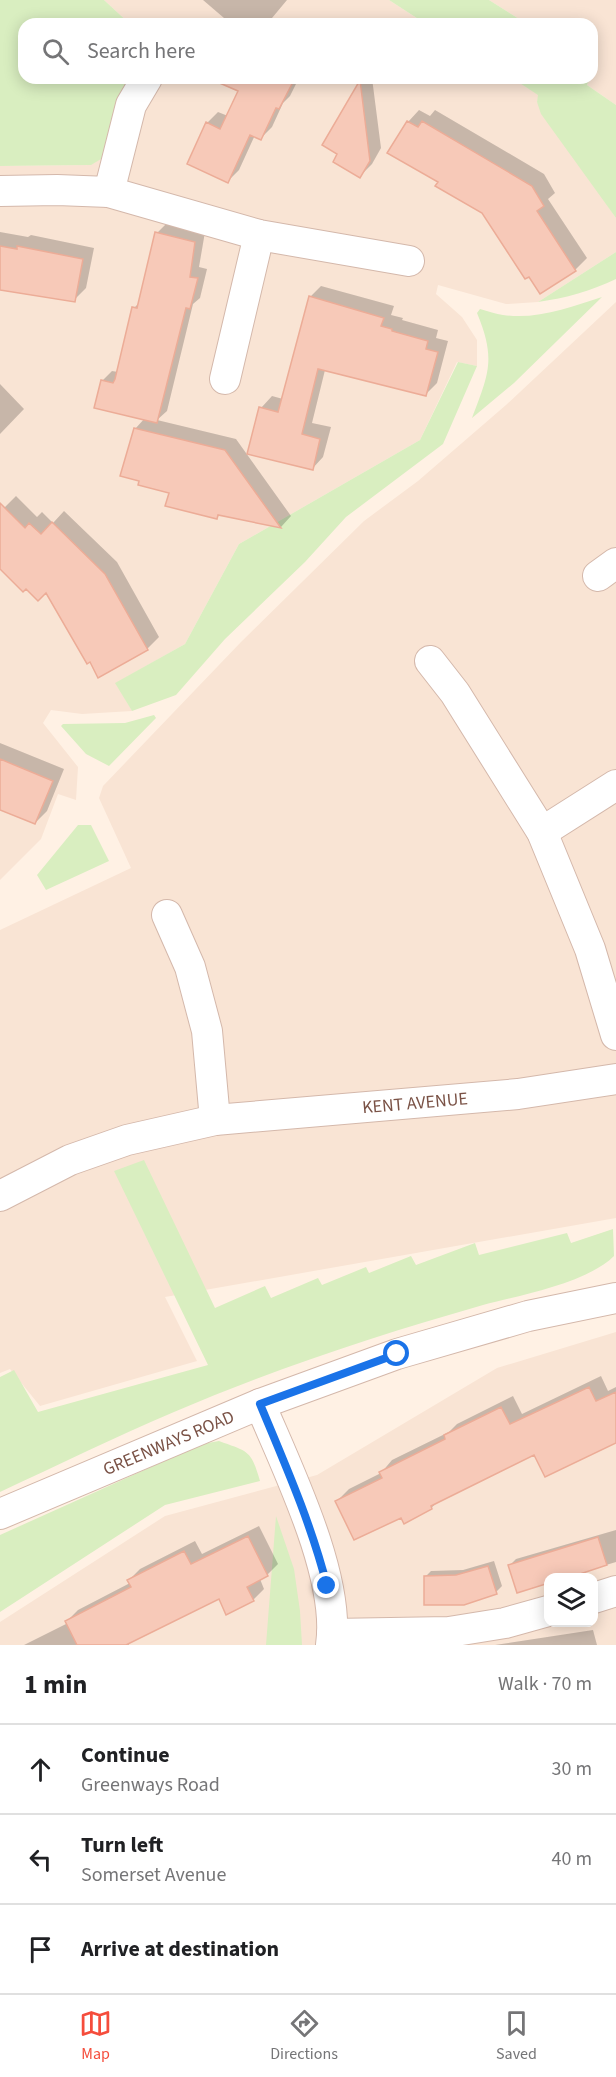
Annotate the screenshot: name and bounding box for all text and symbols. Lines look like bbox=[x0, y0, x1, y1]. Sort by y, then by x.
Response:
search box bbox=[18, 18, 598, 84]
icon: search bbox=[39, 35, 72, 68]
text: Search here bbox=[87, 35, 195, 67]
street label: KENT AVENUE bbox=[361, 1086, 469, 1120]
route start bbox=[383, 1340, 409, 1366]
street label: GREENWAYS ROAD bbox=[99, 1404, 238, 1482]
route end bbox=[313, 1572, 339, 1598]
map controls bbox=[544, 1573, 598, 1627]
button: layers bbox=[544, 1573, 598, 1627]
text: 1 min bbox=[24, 1666, 87, 1703]
text: Walk · 70 m bbox=[498, 1670, 592, 1698]
text: Continue bbox=[81, 1739, 170, 1771]
icon: ahead bbox=[24, 1753, 57, 1786]
text: 30 m bbox=[552, 1755, 592, 1783]
text: Greenways Road bbox=[81, 1771, 220, 1799]
text: Turn left bbox=[81, 1829, 163, 1861]
icon: left bbox=[24, 1843, 57, 1876]
text: 40 m bbox=[552, 1845, 592, 1873]
text: Somerset Avenue bbox=[81, 1861, 226, 1889]
icon: arrive bbox=[24, 1933, 57, 1966]
text: Arrive at destination bbox=[81, 1933, 279, 1965]
tab: Map bbox=[79, 2007, 112, 2065]
tab: Directions bbox=[270, 2007, 338, 2065]
tab: Saved bbox=[496, 2007, 537, 2065]

